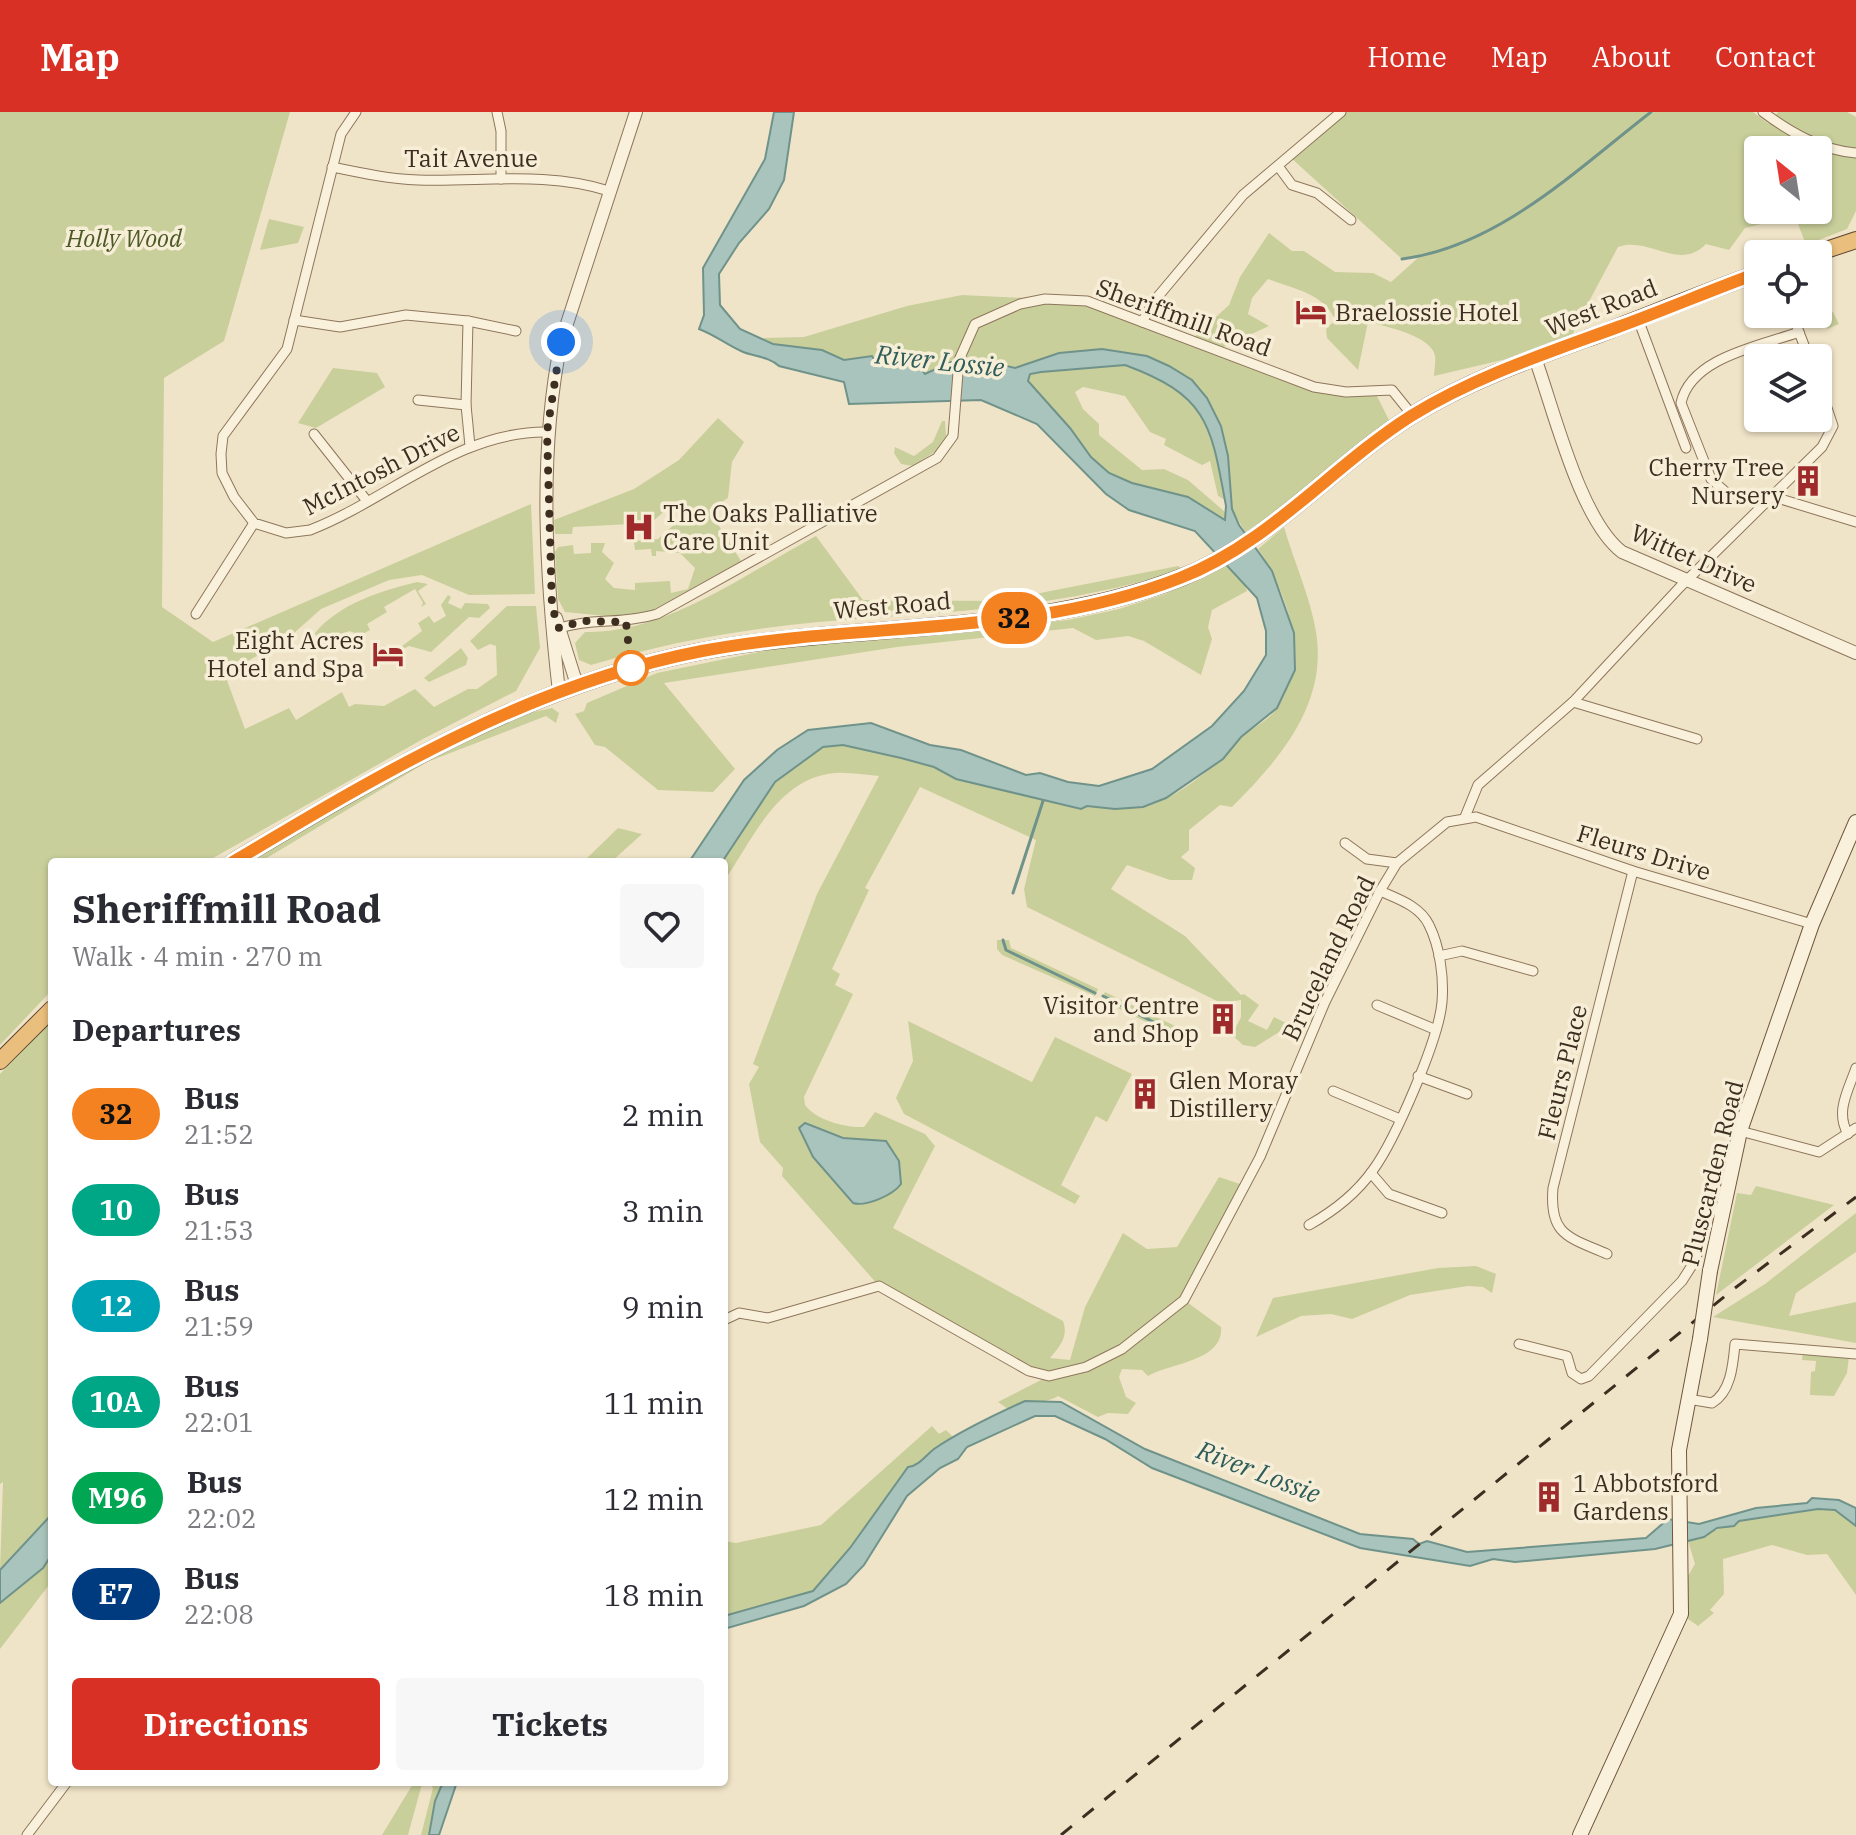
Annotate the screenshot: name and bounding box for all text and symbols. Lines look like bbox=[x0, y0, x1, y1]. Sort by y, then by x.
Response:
text: Map bbox=[40, 32, 120, 81]
text: Home bbox=[1367, 38, 1447, 75]
text: Map bbox=[1491, 38, 1548, 75]
text: About bbox=[1592, 38, 1671, 75]
text: Contact bbox=[1715, 38, 1816, 75]
north arrow bbox=[1744, 136, 1832, 224]
map controls bbox=[1744, 136, 1832, 432]
street label: Tait Avenue bbox=[404, 142, 538, 174]
park label: Holly Wood bbox=[65, 222, 183, 254]
button: locate bbox=[1744, 240, 1832, 328]
street label: Sheriffmill Road bbox=[1092, 270, 1276, 364]
street label: West Road bbox=[1540, 271, 1662, 343]
hotel icon: Braelossie Hotel bbox=[1294, 295, 1328, 329]
place label: Braelossie Hotel bbox=[1335, 296, 1519, 328]
your location bbox=[541, 322, 581, 362]
water label: River Lossie bbox=[873, 336, 1007, 384]
button: layers bbox=[1744, 344, 1832, 432]
street label: McIntosh Drive bbox=[297, 416, 465, 522]
place label: Cherry Tree Nursery bbox=[1649, 451, 1784, 511]
building icon: Cherry Tree Nursery bbox=[1791, 464, 1825, 498]
place label: The Oaks Palliative Care Unit bbox=[663, 497, 878, 557]
hospital icon: The Oaks Palliative Care Unit bbox=[622, 510, 656, 544]
street label: Wittet Drive bbox=[1626, 516, 1762, 600]
street label: West Road bbox=[832, 584, 952, 626]
line badge: 32 bbox=[978, 592, 1050, 644]
text: 32 bbox=[997, 599, 1031, 636]
place label: Eight Acres Hotel and Spa bbox=[207, 624, 364, 684]
hotel icon: Eight Acres Hotel and Spa bbox=[371, 637, 405, 671]
unlabelled marker bbox=[614, 651, 648, 685]
street label: Fleurs Drive bbox=[1573, 816, 1715, 888]
street label: Bruceland Road bbox=[1274, 870, 1382, 1046]
text: Sheriffmill Road bbox=[72, 884, 381, 933]
button: heart bbox=[620, 884, 704, 968]
text: Walk · 4 min · 270 m bbox=[72, 939, 323, 973]
place label: Visitor Centre and Shop bbox=[1043, 989, 1199, 1049]
street label: Fleurs Place bbox=[1530, 1001, 1594, 1143]
building icon: Visitor Centre and Shop bbox=[1206, 1002, 1240, 1036]
text: Departures bbox=[72, 1010, 241, 1049]
place label: Glen Moray Distillery bbox=[1169, 1064, 1298, 1124]
building icon: Glen Moray Distillery bbox=[1128, 1077, 1162, 1111]
street label: Pluscarden Road bbox=[1673, 1077, 1751, 1269]
text: Bus bbox=[184, 1078, 239, 1117]
text: 32 bbox=[99, 1095, 133, 1132]
text: 2 min bbox=[622, 1095, 704, 1134]
text: 21:52 bbox=[184, 1117, 254, 1151]
text: Bus bbox=[184, 1174, 239, 1213]
text: 10 bbox=[99, 1191, 133, 1228]
text: 3 min bbox=[622, 1191, 704, 1230]
text: 21:53 bbox=[184, 1213, 254, 1247]
text: Bus bbox=[184, 1270, 239, 1309]
text: 12 bbox=[99, 1287, 133, 1324]
text: 9 min bbox=[622, 1287, 704, 1326]
text: 21:59 bbox=[184, 1309, 254, 1343]
text: Bus bbox=[184, 1366, 239, 1405]
text: 10A bbox=[89, 1383, 143, 1420]
text: 11 min bbox=[604, 1383, 704, 1422]
text: 22:01 bbox=[184, 1405, 254, 1439]
water label: River Lossie bbox=[1192, 1432, 1326, 1510]
text: Bus bbox=[187, 1462, 242, 1501]
place label: 1 Abbotsford Gardens bbox=[1573, 1467, 1719, 1527]
text: M96 bbox=[88, 1479, 147, 1516]
text: 12 min bbox=[604, 1479, 704, 1518]
building icon: 1 Abbotsford Gardens bbox=[1532, 1480, 1566, 1514]
text: 22:02 bbox=[187, 1501, 257, 1535]
text: Bus bbox=[184, 1558, 239, 1597]
text: E7 bbox=[98, 1575, 134, 1612]
text: 18 min bbox=[604, 1575, 704, 1614]
text: 22:08 bbox=[184, 1597, 254, 1631]
button: Directions bbox=[72, 1678, 380, 1770]
button: Tickets bbox=[396, 1678, 704, 1770]

